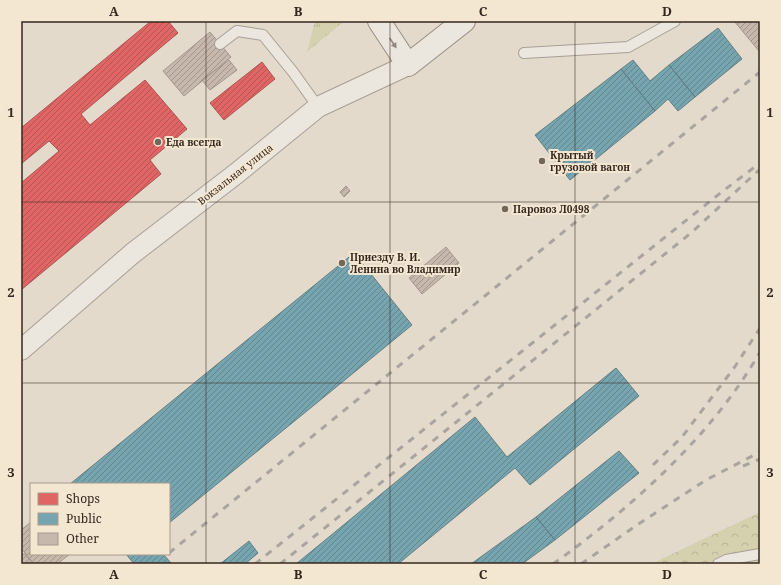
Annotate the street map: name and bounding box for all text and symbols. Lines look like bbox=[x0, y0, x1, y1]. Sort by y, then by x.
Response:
text: A bbox=[109, 2, 119, 20]
text: B bbox=[294, 2, 303, 20]
text: C bbox=[479, 2, 488, 20]
text: D bbox=[662, 2, 672, 20]
one-way arrow bbox=[390, 37, 397, 49]
text: 1 bbox=[7, 103, 15, 121]
text: 1 bbox=[766, 103, 774, 121]
place label: Еда всегда bbox=[166, 135, 222, 149]
marker: Еда всегда bbox=[153, 137, 163, 147]
street label: Вокзальная улица bbox=[195, 140, 276, 208]
place label: Крытый грузовой вагон bbox=[550, 148, 630, 174]
marker: Крытый грузовой вагон bbox=[537, 156, 547, 166]
place label: Паровоз Л0498 bbox=[513, 202, 590, 216]
marker: Паровоз Л0498 bbox=[500, 204, 510, 214]
place label: Приезду В. И. Ленина во Владимир bbox=[350, 250, 461, 276]
marker: Приезду В. И. Ленина во Владимир bbox=[337, 258, 347, 268]
text: 2 bbox=[7, 283, 15, 301]
text: 2 bbox=[766, 283, 774, 301]
text: 3 bbox=[7, 463, 15, 481]
text: 3 bbox=[766, 463, 774, 481]
legend bbox=[30, 483, 170, 555]
text: Shops bbox=[66, 490, 100, 507]
text: Public bbox=[66, 510, 102, 527]
text: Other bbox=[66, 530, 99, 547]
text: A bbox=[109, 565, 119, 583]
text: B bbox=[294, 565, 303, 583]
text: C bbox=[479, 565, 488, 583]
text: D bbox=[662, 565, 672, 583]

